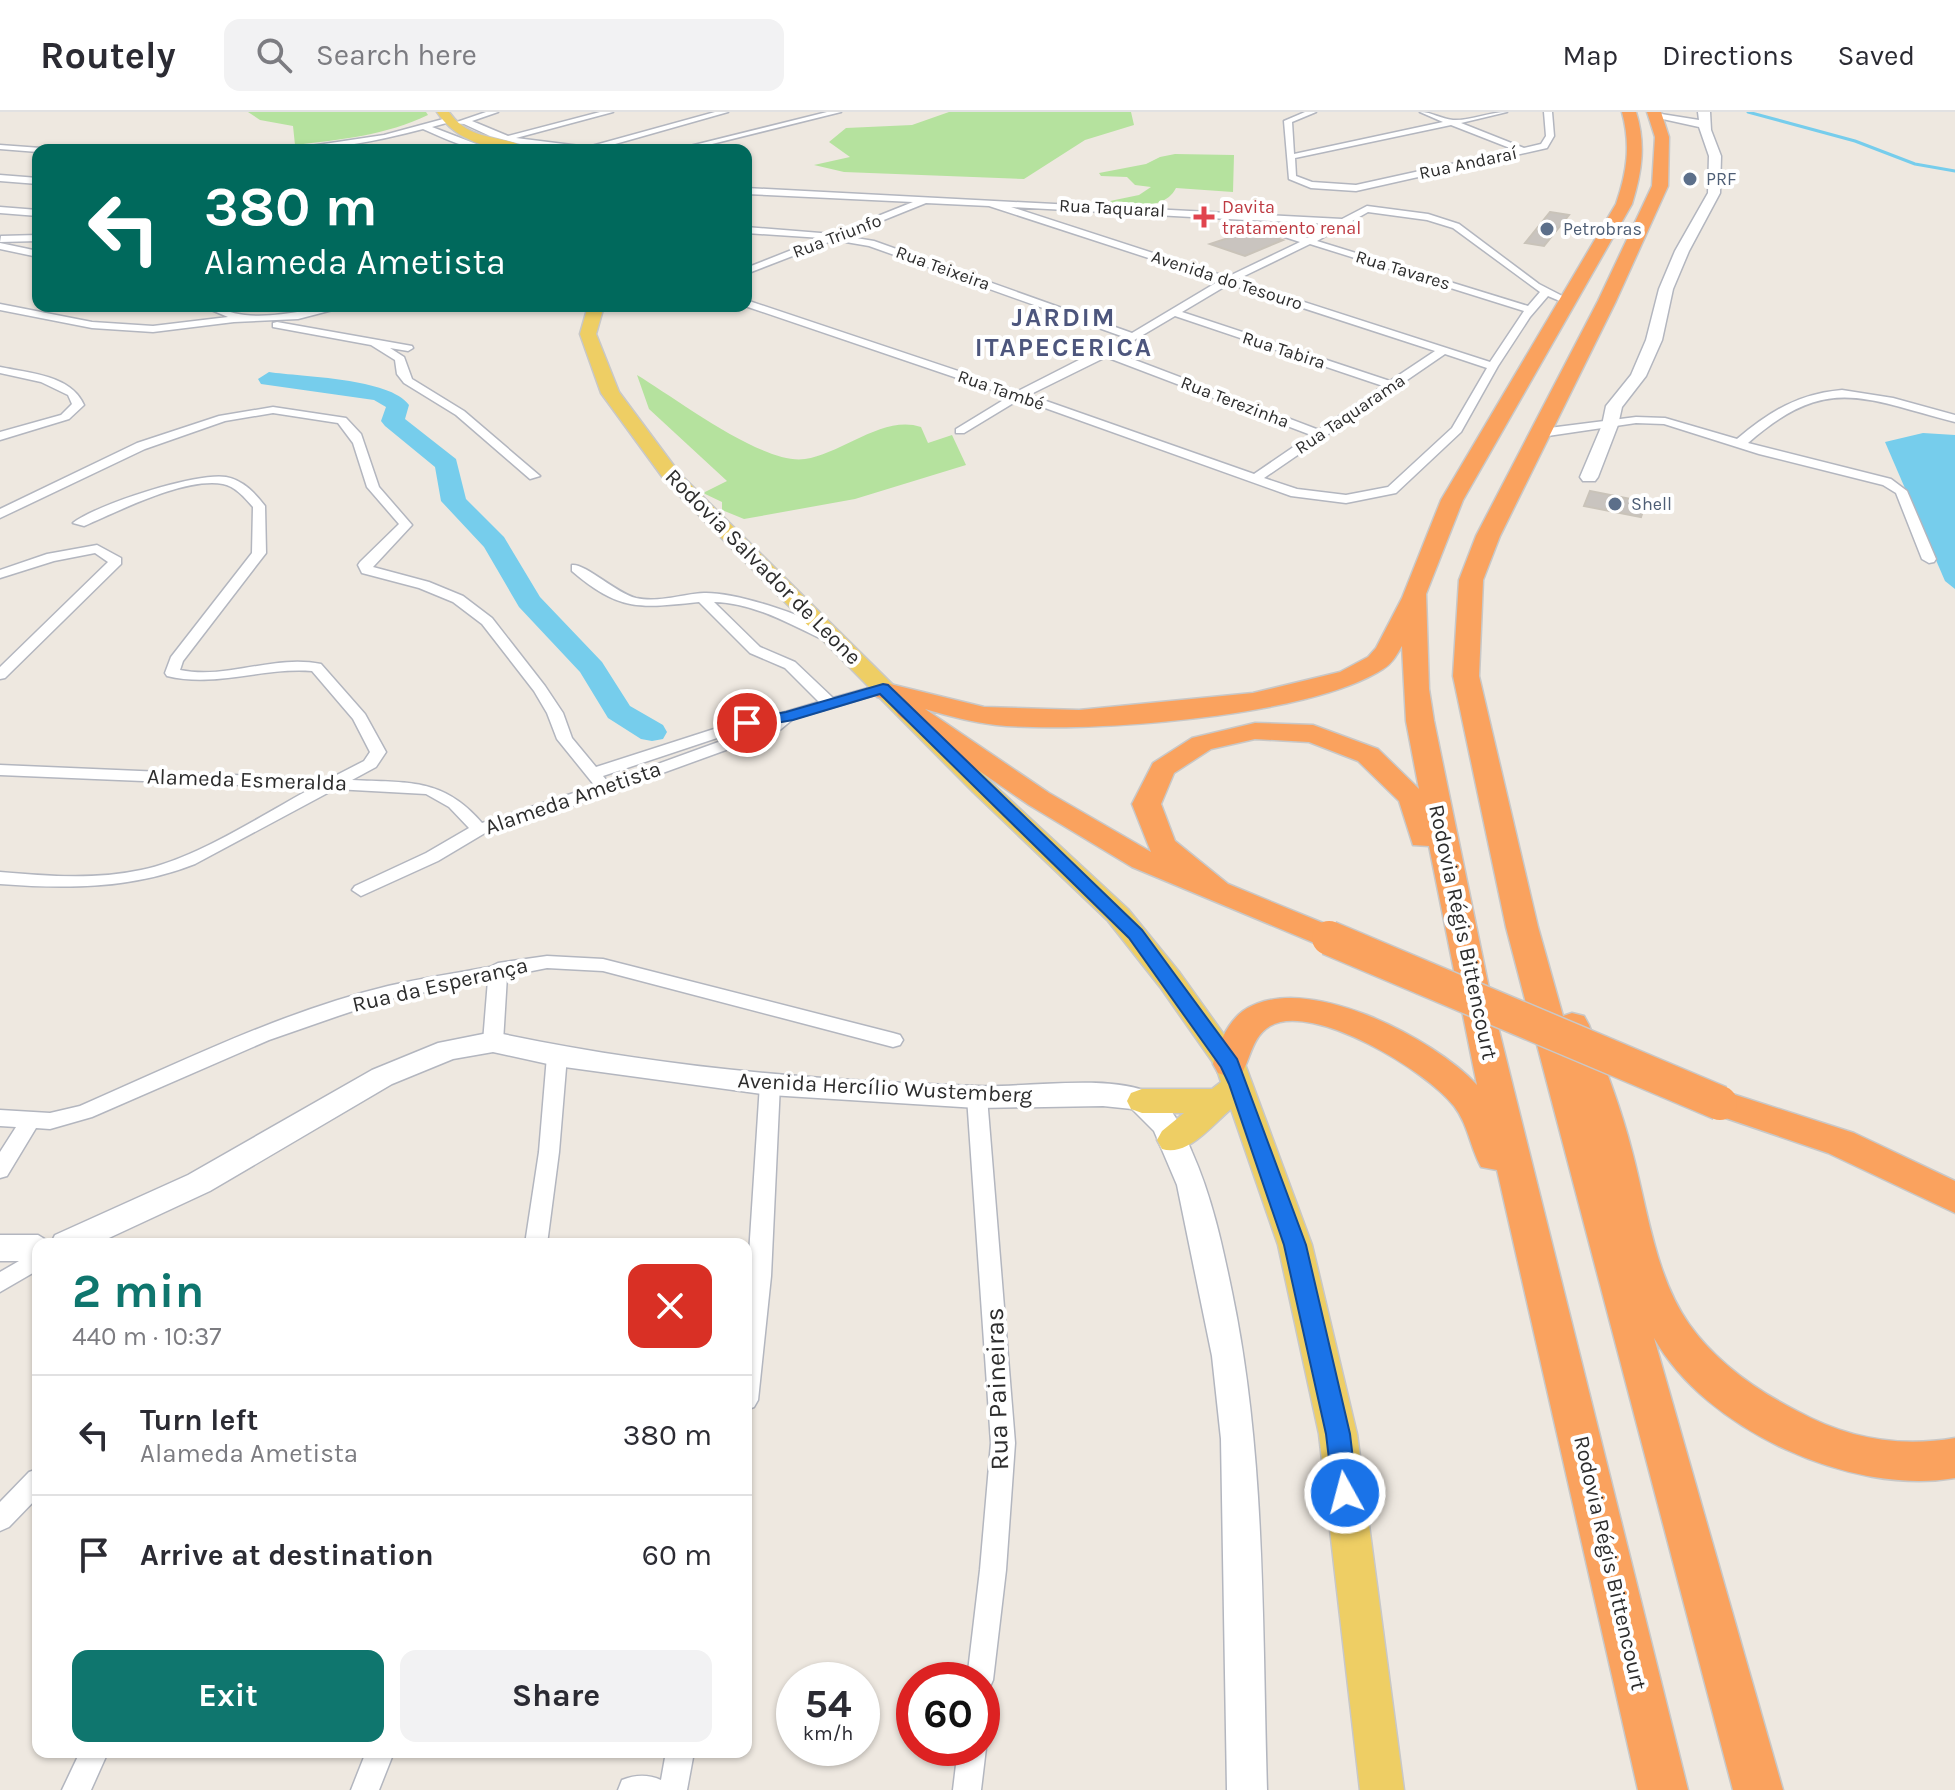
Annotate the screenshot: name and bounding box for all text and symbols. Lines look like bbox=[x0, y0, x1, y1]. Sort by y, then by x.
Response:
search box bbox=[224, 19, 784, 91]
text: Routely bbox=[40, 33, 176, 78]
icon: search bbox=[252, 33, 296, 77]
text: Search here bbox=[316, 37, 477, 73]
text: Map bbox=[1563, 39, 1618, 72]
text: Directions bbox=[1662, 39, 1794, 72]
text: Saved bbox=[1838, 39, 1915, 72]
street label: Rua Andaraí bbox=[1417, 142, 1520, 184]
place label: PRF bbox=[1706, 168, 1736, 190]
marker: PRF bbox=[1681, 170, 1699, 188]
text: 380 m bbox=[204, 174, 378, 239]
icon: left bbox=[72, 176, 176, 280]
street label: Rua Taquaral bbox=[1058, 194, 1166, 222]
place label: Davita tratamento renal bbox=[1222, 196, 1361, 239]
marker: Davita tratamento renal bbox=[1193, 206, 1215, 228]
street label: Rua Triunfo bbox=[789, 209, 885, 263]
place label: Petrobras bbox=[1563, 218, 1642, 240]
marker: Petrobras bbox=[1538, 220, 1556, 238]
text: Alameda Ametista bbox=[204, 241, 506, 283]
street label: Rua Teixeira bbox=[893, 241, 993, 295]
street label: Avenida do Tesouro bbox=[1149, 245, 1305, 315]
street label: Rua Tavares bbox=[1353, 245, 1453, 295]
district label: JARDIM ITAPECERICA bbox=[975, 302, 1153, 363]
street label: Rua Tabira bbox=[1240, 326, 1328, 374]
street label: Rua També bbox=[955, 365, 1047, 415]
street label: Rua Taquarama bbox=[1291, 369, 1409, 459]
street label: Rua Terezinha bbox=[1178, 371, 1292, 433]
street label: Rodovia Salvador de Leone bbox=[660, 464, 866, 670]
place label: Shell bbox=[1631, 493, 1672, 515]
marker: Shell bbox=[1606, 495, 1624, 513]
pin bbox=[713, 689, 781, 757]
icon: arrive bbox=[725, 701, 769, 745]
street label: Alameda Ametista bbox=[482, 756, 664, 840]
street label: Alameda Esmeralda bbox=[146, 764, 348, 796]
street label: Rodovia Régis Bittencourt bbox=[1423, 802, 1503, 1062]
street label: Rua da Esperança bbox=[350, 952, 530, 1018]
street label: Avenida Hercílio Wustemberg bbox=[737, 1067, 1034, 1109]
text: 2 min bbox=[72, 1263, 204, 1319]
button: close bbox=[628, 1264, 712, 1348]
street label: Rua Paineiras bbox=[979, 1307, 1015, 1471]
text: 440 m · 10:37 bbox=[72, 1321, 222, 1352]
text: Turn left bbox=[140, 1402, 258, 1438]
icon: left bbox=[72, 1413, 116, 1457]
text: 380 m bbox=[623, 1417, 712, 1453]
street label: Rodovia Régis Bittencourt bbox=[1568, 1433, 1652, 1693]
text: Alameda Ametista bbox=[140, 1438, 358, 1469]
position arrow bbox=[1303, 1451, 1387, 1535]
icon: arrive bbox=[72, 1533, 116, 1577]
text: Arrive at destination bbox=[140, 1537, 434, 1573]
text: 60 m bbox=[642, 1537, 712, 1573]
button: Exit bbox=[72, 1650, 384, 1742]
button: Share bbox=[400, 1650, 712, 1742]
speed limit sign: 60 bbox=[896, 1662, 1000, 1766]
text: 54 bbox=[804, 1680, 852, 1727]
text: km/h bbox=[803, 1722, 853, 1745]

